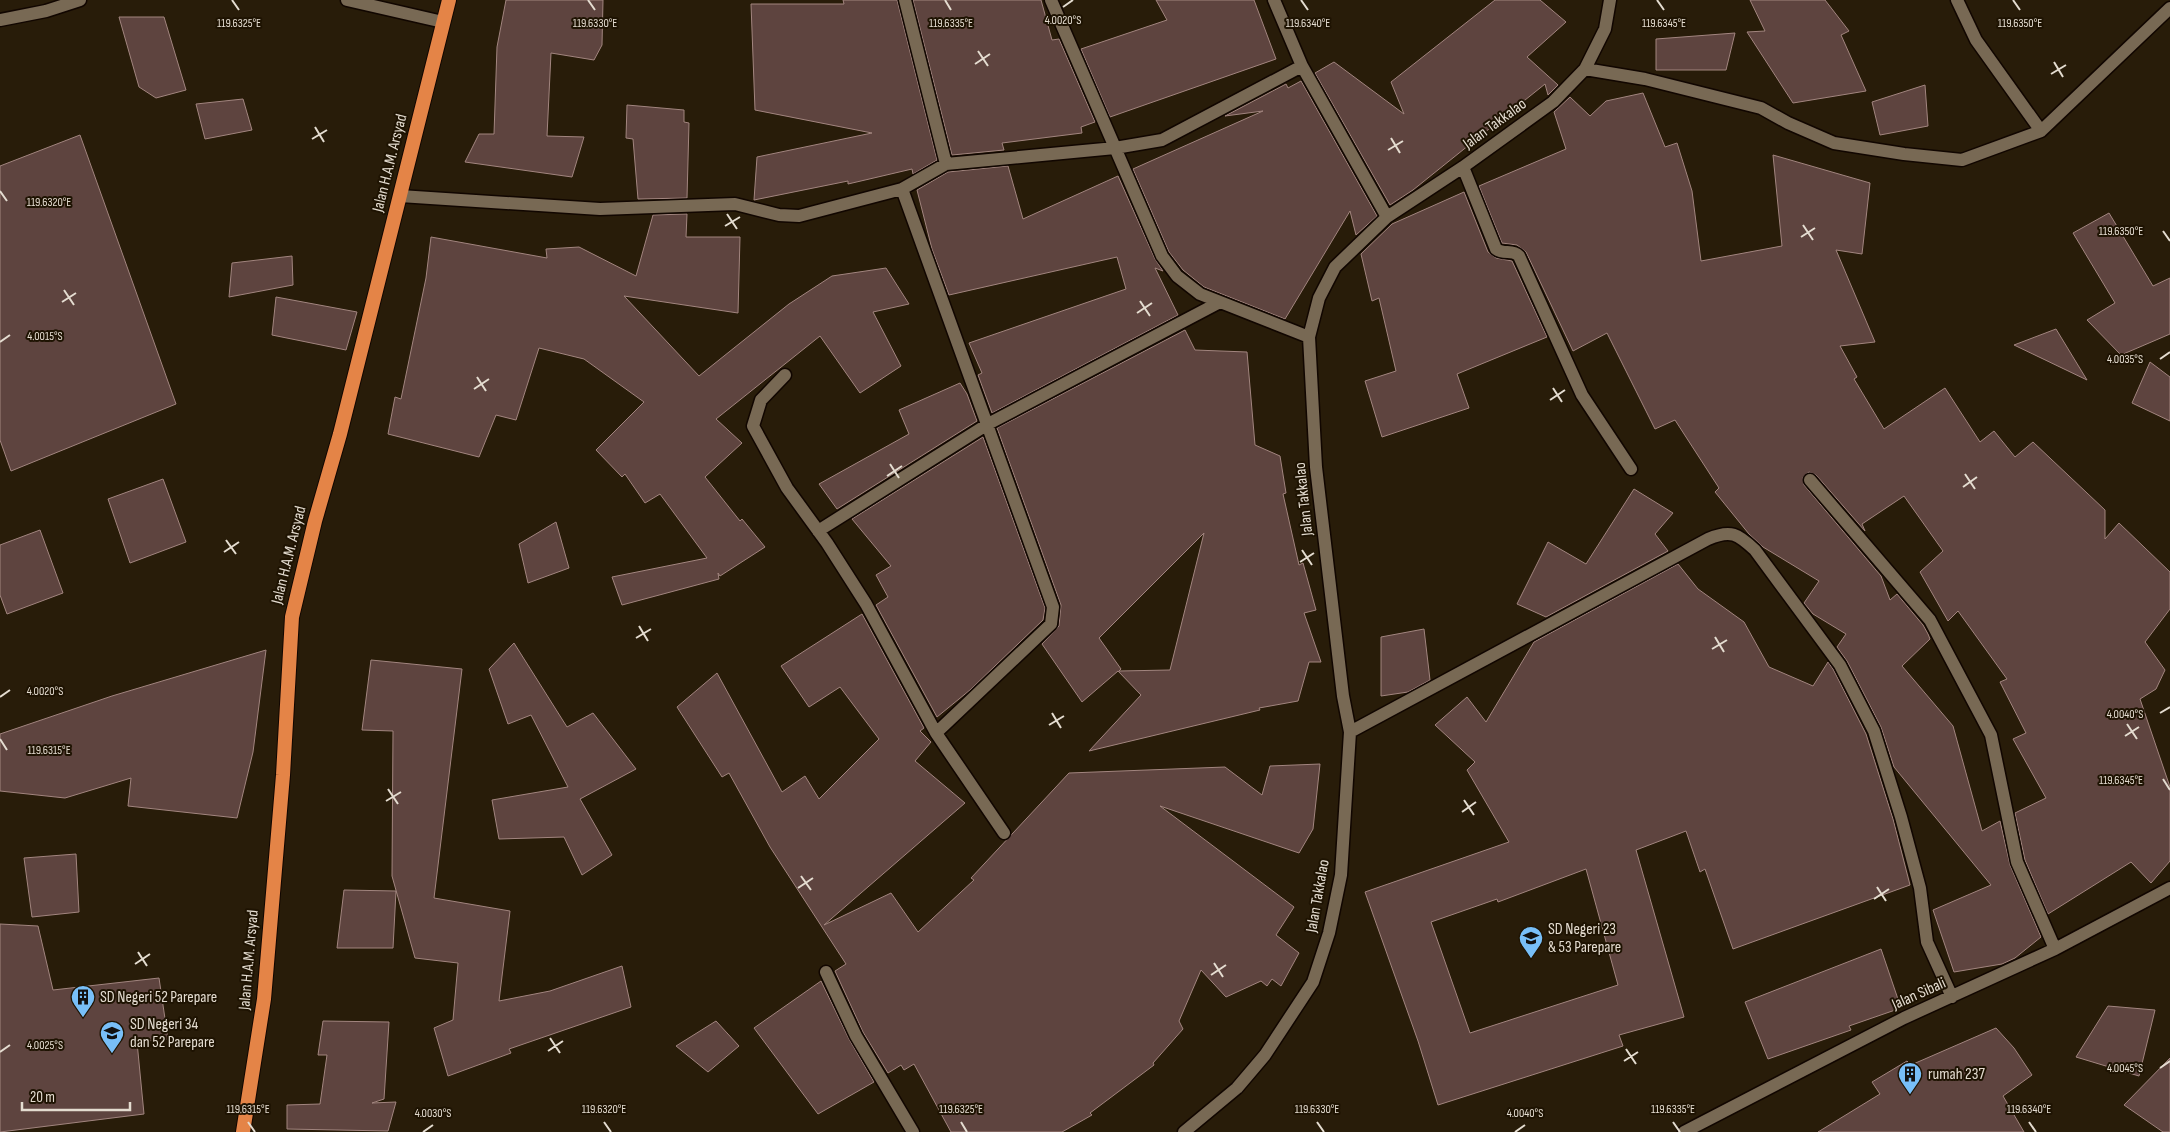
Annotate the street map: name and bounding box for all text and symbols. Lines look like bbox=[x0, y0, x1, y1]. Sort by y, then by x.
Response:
text: 4.0020°S bbox=[1045, 13, 1081, 28]
text: 119.6325°E bbox=[217, 16, 261, 31]
text: 119.6330°E bbox=[573, 16, 617, 31]
text: 119.6335°E bbox=[929, 16, 973, 31]
text: 119.6340°E bbox=[1286, 16, 1330, 31]
text: 119.6345°E bbox=[1642, 16, 1686, 31]
text: 119.6350°E bbox=[1998, 16, 2042, 31]
street label: Jalan Takkalao bbox=[1459, 95, 1530, 154]
street label: Jalan H.A.M. Arsyad bbox=[368, 112, 411, 215]
text: 119.6320°E bbox=[27, 195, 71, 210]
text: 119.6350°E bbox=[2099, 224, 2143, 239]
text: 4.0015°S bbox=[27, 329, 63, 344]
text: 4.0035°S bbox=[2107, 352, 2143, 367]
street label: Jalan Takkalao bbox=[1291, 461, 1317, 538]
street label: Jalan H.A.M. Arsyad bbox=[267, 504, 310, 607]
text: 4.0020°S bbox=[27, 684, 63, 699]
text: 4.0040°S bbox=[2107, 707, 2143, 722]
text: 119.6315°E bbox=[27, 743, 71, 758]
text: 119.6345°E bbox=[2099, 773, 2143, 788]
street label: Jalan Takkalao bbox=[1302, 858, 1334, 935]
street label: Jalan H.A.M. Arsyad bbox=[235, 909, 263, 1012]
place label: SD Negeri 23 & 53 Parepare bbox=[1548, 920, 1621, 957]
school or university icon: SD Negeri 23 & 53 Parepare bbox=[1518, 925, 1544, 959]
street label: Jalan Sibali bbox=[1888, 974, 1949, 1015]
building icon: SD Negeri 52 Parepare bbox=[70, 984, 96, 1018]
place label: SD Negeri 52 Parepare bbox=[100, 988, 217, 1007]
place label: SD Negeri 34 dan 52 Parepare bbox=[130, 1015, 215, 1052]
school or university icon: SD Negeri 34 dan 52 Parepare bbox=[99, 1020, 125, 1054]
text: 4.0025°S bbox=[27, 1038, 63, 1053]
building icon: rumah 237 bbox=[1897, 1061, 1923, 1095]
text: 4.0045°S bbox=[2107, 1061, 2143, 1076]
place label: rumah 237 bbox=[1928, 1065, 1985, 1084]
scale bar bbox=[22, 1080, 130, 1112]
text: 20 m bbox=[30, 1088, 55, 1107]
text: 119.6315°E bbox=[226, 1102, 270, 1117]
text: 119.6320°E bbox=[582, 1102, 626, 1117]
text: 119.6325°E bbox=[939, 1102, 983, 1117]
text: 119.6330°E bbox=[1295, 1102, 1339, 1117]
text: 119.6335°E bbox=[1651, 1102, 1695, 1117]
text: 119.6340°E bbox=[2007, 1102, 2051, 1117]
text: 4.0030°S bbox=[415, 1106, 451, 1121]
text: 4.0040°S bbox=[1507, 1106, 1543, 1121]

